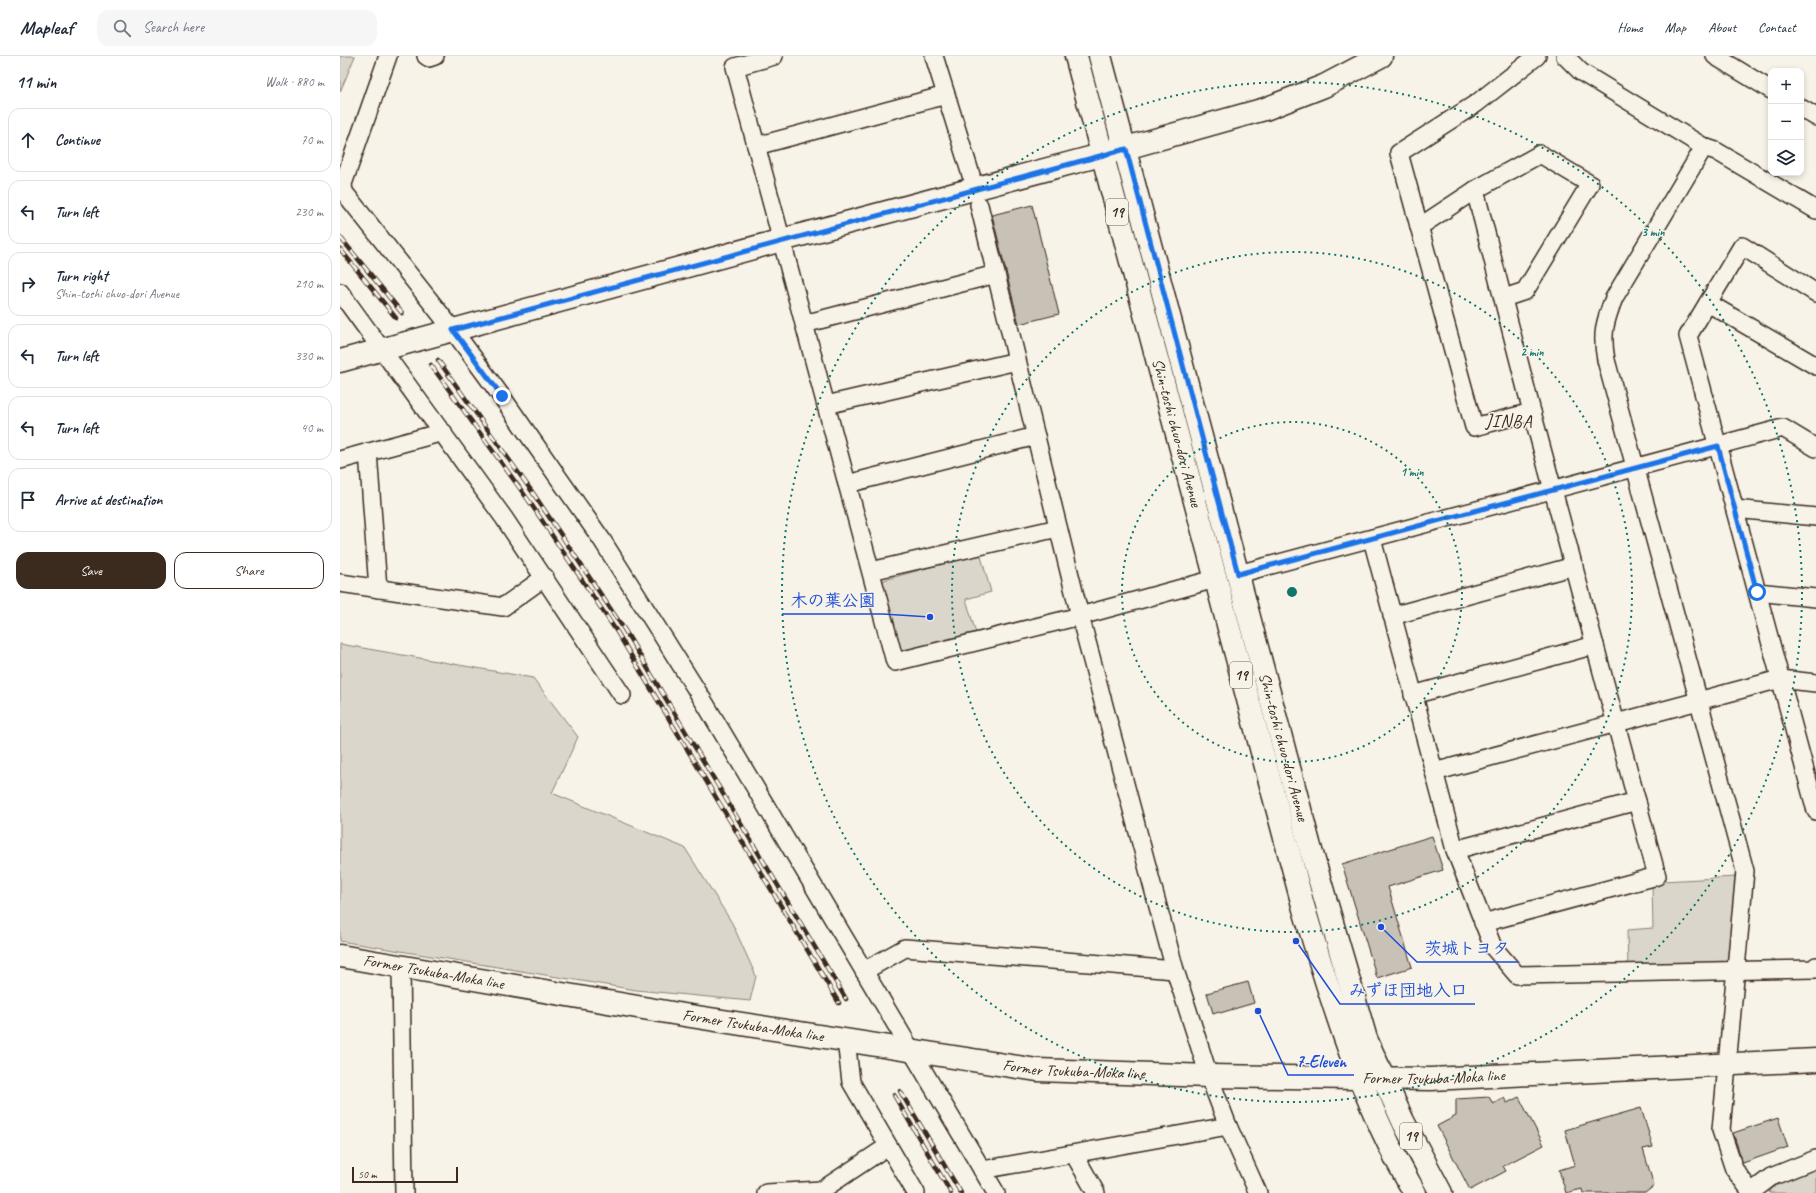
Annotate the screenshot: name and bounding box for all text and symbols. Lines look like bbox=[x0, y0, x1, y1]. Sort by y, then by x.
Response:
search box bbox=[97, 10, 377, 46]
text: Mapleaf bbox=[20, 16, 73, 40]
icon: search bbox=[111, 17, 133, 39]
text: Search here bbox=[143, 18, 204, 37]
text: Home bbox=[1617, 19, 1643, 36]
text: Map bbox=[1665, 19, 1686, 36]
text: About bbox=[1708, 19, 1736, 36]
text: Contact bbox=[1758, 19, 1796, 36]
map controls bbox=[1768, 68, 1804, 176]
button: + bbox=[1768, 68, 1804, 104]
text: 11 min bbox=[16, 72, 56, 93]
text: Walk · 880 m bbox=[265, 74, 324, 90]
button: − bbox=[1768, 104, 1804, 140]
icon: ahead bbox=[17, 129, 39, 151]
text: Continue bbox=[55, 131, 100, 150]
text: 70 m bbox=[301, 132, 323, 148]
button: layers bbox=[1768, 140, 1804, 176]
road number: 19 bbox=[1106, 199, 1128, 225]
icon: left bbox=[17, 201, 39, 223]
text: Turn left bbox=[55, 203, 98, 222]
text: 230 m bbox=[295, 204, 323, 220]
text: 3 min bbox=[1642, 224, 1665, 240]
text: Turn right bbox=[55, 267, 108, 286]
icon: right bbox=[17, 273, 39, 295]
text: 210 m bbox=[295, 276, 323, 292]
text: Shin-toshi chuo-dori Avenue bbox=[55, 286, 179, 302]
text: 2 min bbox=[1521, 344, 1544, 360]
icon: left bbox=[17, 345, 39, 367]
text: Turn left bbox=[55, 347, 98, 366]
text: 330 m bbox=[295, 348, 323, 364]
street label: Shin-toshi chuo-dori Avenue bbox=[1147, 356, 1207, 511]
route end bbox=[493, 387, 511, 405]
district label: JINBA bbox=[1484, 410, 1533, 432]
icon: left bbox=[17, 417, 39, 439]
text: Turn left bbox=[55, 419, 98, 438]
text: 40 m bbox=[301, 420, 323, 436]
text: 1 min bbox=[1401, 464, 1424, 480]
icon: arrive bbox=[17, 489, 39, 511]
text: Arrive at destination bbox=[55, 491, 162, 510]
button: Save bbox=[16, 552, 166, 589]
button: Share bbox=[174, 552, 324, 589]
route start bbox=[1748, 583, 1766, 601]
callout: 木の葉公園 bbox=[782, 585, 883, 614]
centre of rings bbox=[1285, 585, 1299, 599]
text: 木の葉公園 bbox=[791, 590, 876, 611]
road number: 19 bbox=[1230, 662, 1252, 688]
street label: Shin-toshi chuo-dori Avenue bbox=[1254, 671, 1313, 825]
callout: 茨城トヨタ bbox=[1417, 933, 1518, 962]
text: 茨城トヨタ bbox=[1425, 938, 1510, 959]
street label: Former Tsukuba-Moka line bbox=[362, 950, 507, 994]
callout: みずほ団地入口 bbox=[1340, 975, 1475, 1004]
text: みずほ団地入口 bbox=[1349, 980, 1467, 1001]
street label: Former Tsukuba-Moka line bbox=[681, 1005, 827, 1047]
callout: 7-Eleven bbox=[1288, 1046, 1354, 1075]
text: 7-Eleven bbox=[1296, 1051, 1347, 1072]
street label: Former Tsukuba-Moka line bbox=[1001, 1055, 1147, 1084]
street label: Former Tsukuba-Moka line bbox=[1362, 1065, 1507, 1089]
road number: 19 bbox=[1400, 1123, 1422, 1149]
scale bar bbox=[352, 1165, 458, 1184]
text: 50 m bbox=[358, 1167, 377, 1181]

